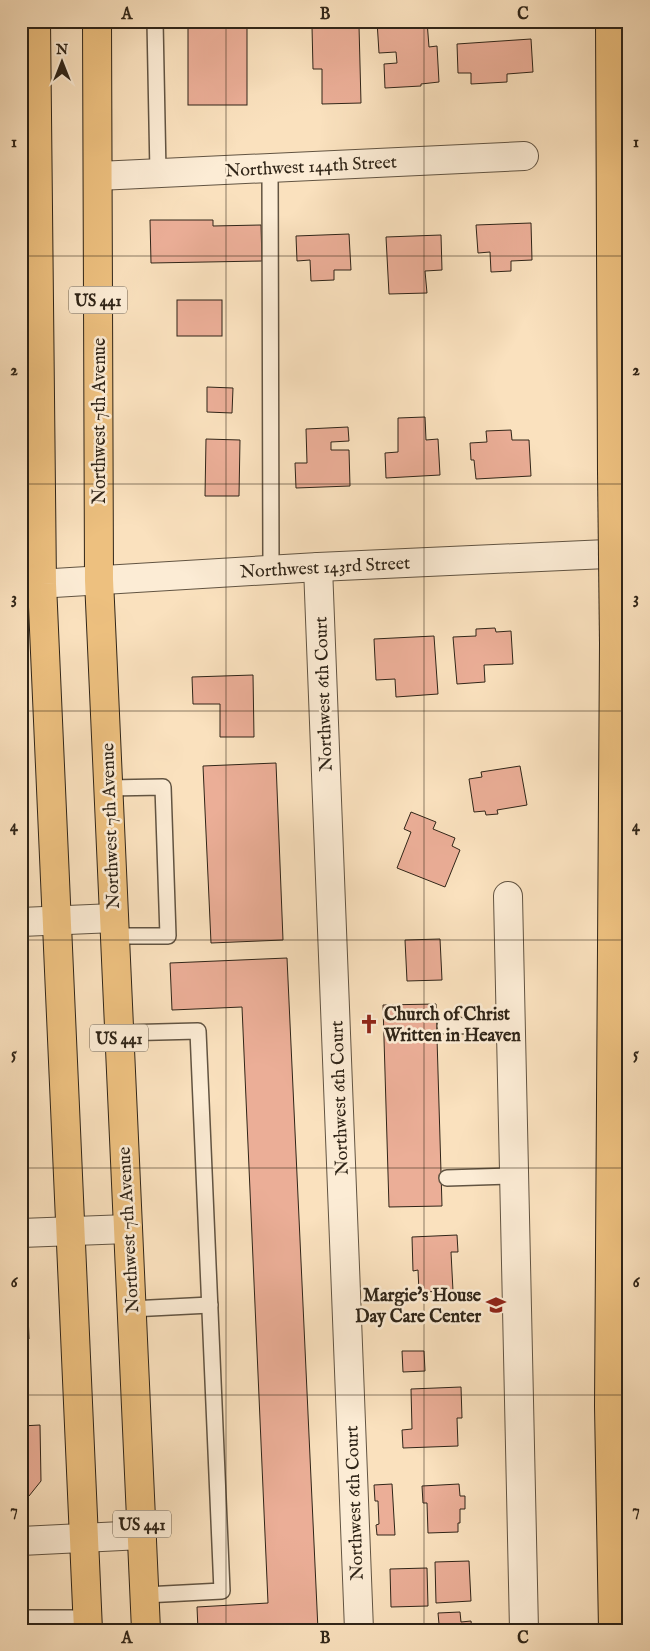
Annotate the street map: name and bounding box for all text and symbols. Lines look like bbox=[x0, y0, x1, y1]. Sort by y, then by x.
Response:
text: A bbox=[121, 5, 134, 25]
text: B bbox=[320, 5, 331, 25]
text: C bbox=[517, 5, 529, 25]
north arrow bbox=[38, 38, 88, 88]
text: N bbox=[55, 41, 68, 59]
text: 1 bbox=[11, 133, 17, 153]
text: 1 bbox=[633, 133, 639, 153]
street label: Northwest 144th Street bbox=[225, 152, 398, 183]
road number: US 441 bbox=[69, 286, 127, 314]
street label: Northwest 7th Avenue bbox=[89, 338, 112, 504]
text: 2 bbox=[10, 361, 18, 381]
text: 2 bbox=[632, 361, 640, 381]
street label: Northwest 143rd Street bbox=[239, 553, 411, 584]
text: 3 bbox=[11, 589, 17, 609]
text: 3 bbox=[633, 589, 639, 609]
street label: Northwest 6th Court bbox=[310, 616, 339, 772]
street label: Northwest 7th Avenue bbox=[97, 742, 126, 909]
text: 4 bbox=[10, 817, 19, 837]
text: 4 bbox=[632, 817, 641, 837]
place label: Church of Christ Written in Heaven bbox=[383, 1004, 521, 1048]
church icon: Church of Christ Written in Heaven bbox=[358, 1013, 380, 1035]
street label: Northwest 6th Court bbox=[326, 1020, 355, 1176]
road number: US 441 bbox=[90, 1024, 148, 1052]
text: 5 bbox=[11, 1045, 17, 1065]
text: 5 bbox=[633, 1045, 639, 1065]
street label: Northwest 7th Avenue bbox=[114, 1146, 145, 1314]
text: 6 bbox=[11, 1273, 19, 1293]
text: 6 bbox=[633, 1273, 641, 1293]
place label: Margie's House Day Care Center bbox=[355, 1285, 482, 1329]
school or university icon: Margie's House Day Care Center bbox=[485, 1294, 507, 1316]
street label: Northwest 6th Court bbox=[341, 1425, 370, 1581]
text: 7 bbox=[10, 1501, 18, 1521]
text: 7 bbox=[632, 1501, 640, 1521]
road number: US 441 bbox=[113, 1510, 171, 1538]
text: A bbox=[121, 1629, 134, 1649]
text: B bbox=[320, 1629, 331, 1649]
text: C bbox=[517, 1629, 529, 1649]

